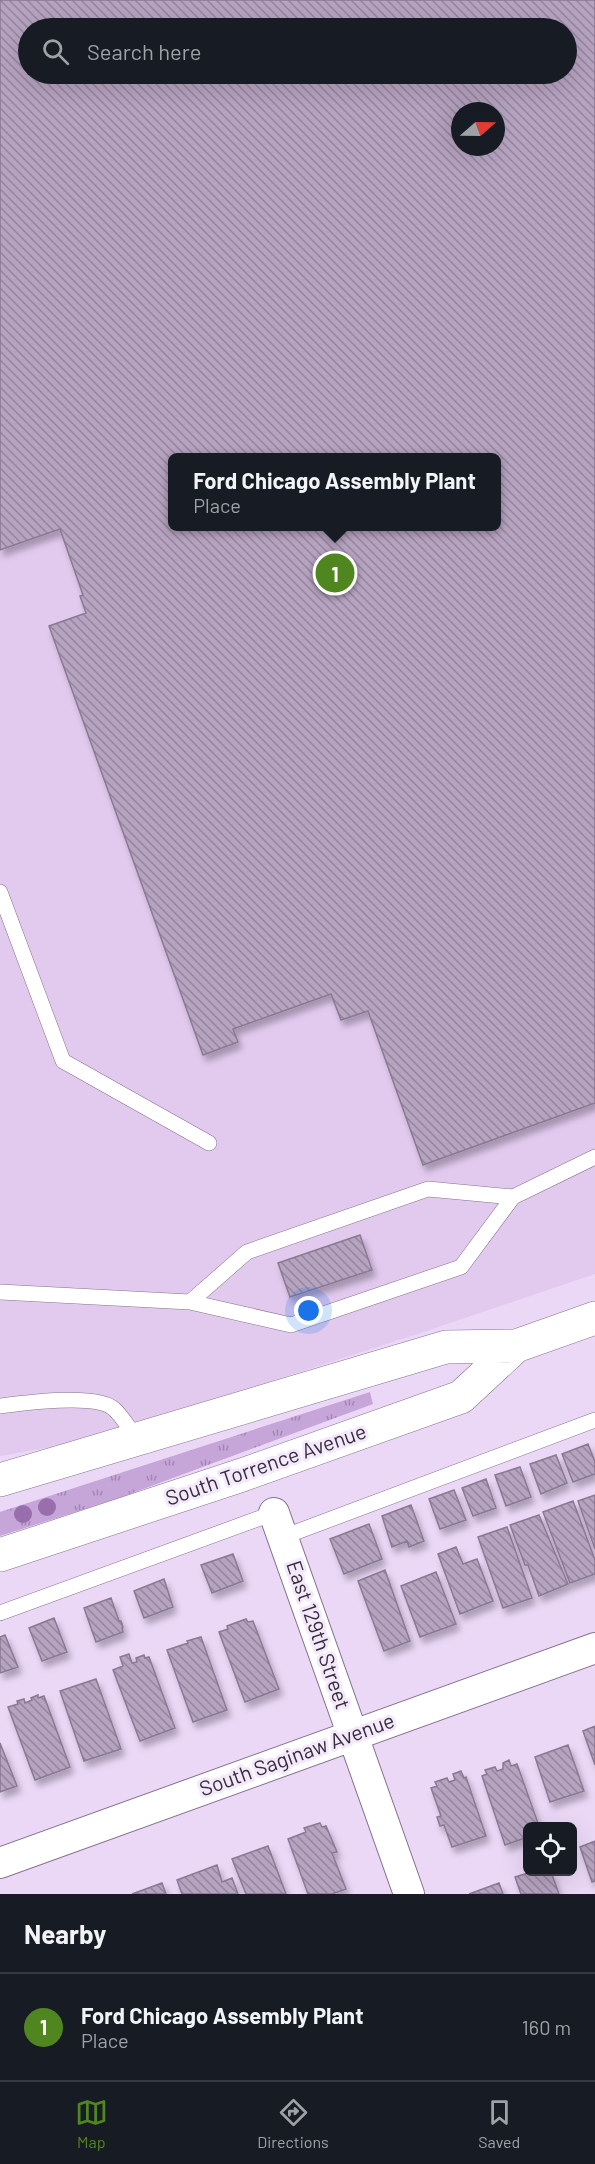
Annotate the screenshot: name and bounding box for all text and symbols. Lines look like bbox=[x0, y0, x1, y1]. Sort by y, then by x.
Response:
search box bbox=[18, 18, 577, 84]
icon: search bbox=[39, 35, 72, 68]
text: Search here bbox=[87, 38, 201, 64]
north arrow bbox=[451, 102, 505, 156]
popup bbox=[168, 453, 501, 531]
text: Ford Chicago Assembly Plant bbox=[193, 467, 476, 493]
text: Place bbox=[193, 493, 241, 517]
pin: 1 bbox=[316, 550, 354, 596]
your location bbox=[294, 1296, 323, 1325]
street label: South Torrence Avenue bbox=[162, 1417, 369, 1510]
street label: East 129th Street bbox=[282, 1557, 357, 1712]
street label: South Saginaw Avenue bbox=[196, 1707, 397, 1801]
map controls bbox=[523, 1822, 577, 1876]
button: locate bbox=[523, 1822, 577, 1876]
text: Nearby bbox=[24, 1918, 106, 1949]
text: Ford Chicago Assembly Plant bbox=[81, 2002, 364, 2028]
text: 1 bbox=[40, 2015, 47, 2039]
text: 160 m bbox=[522, 2015, 571, 2039]
text: Place bbox=[81, 2028, 129, 2052]
tab: Map bbox=[75, 2096, 108, 2151]
tab: Directions bbox=[257, 2096, 329, 2151]
tab: Saved bbox=[478, 2096, 520, 2151]

